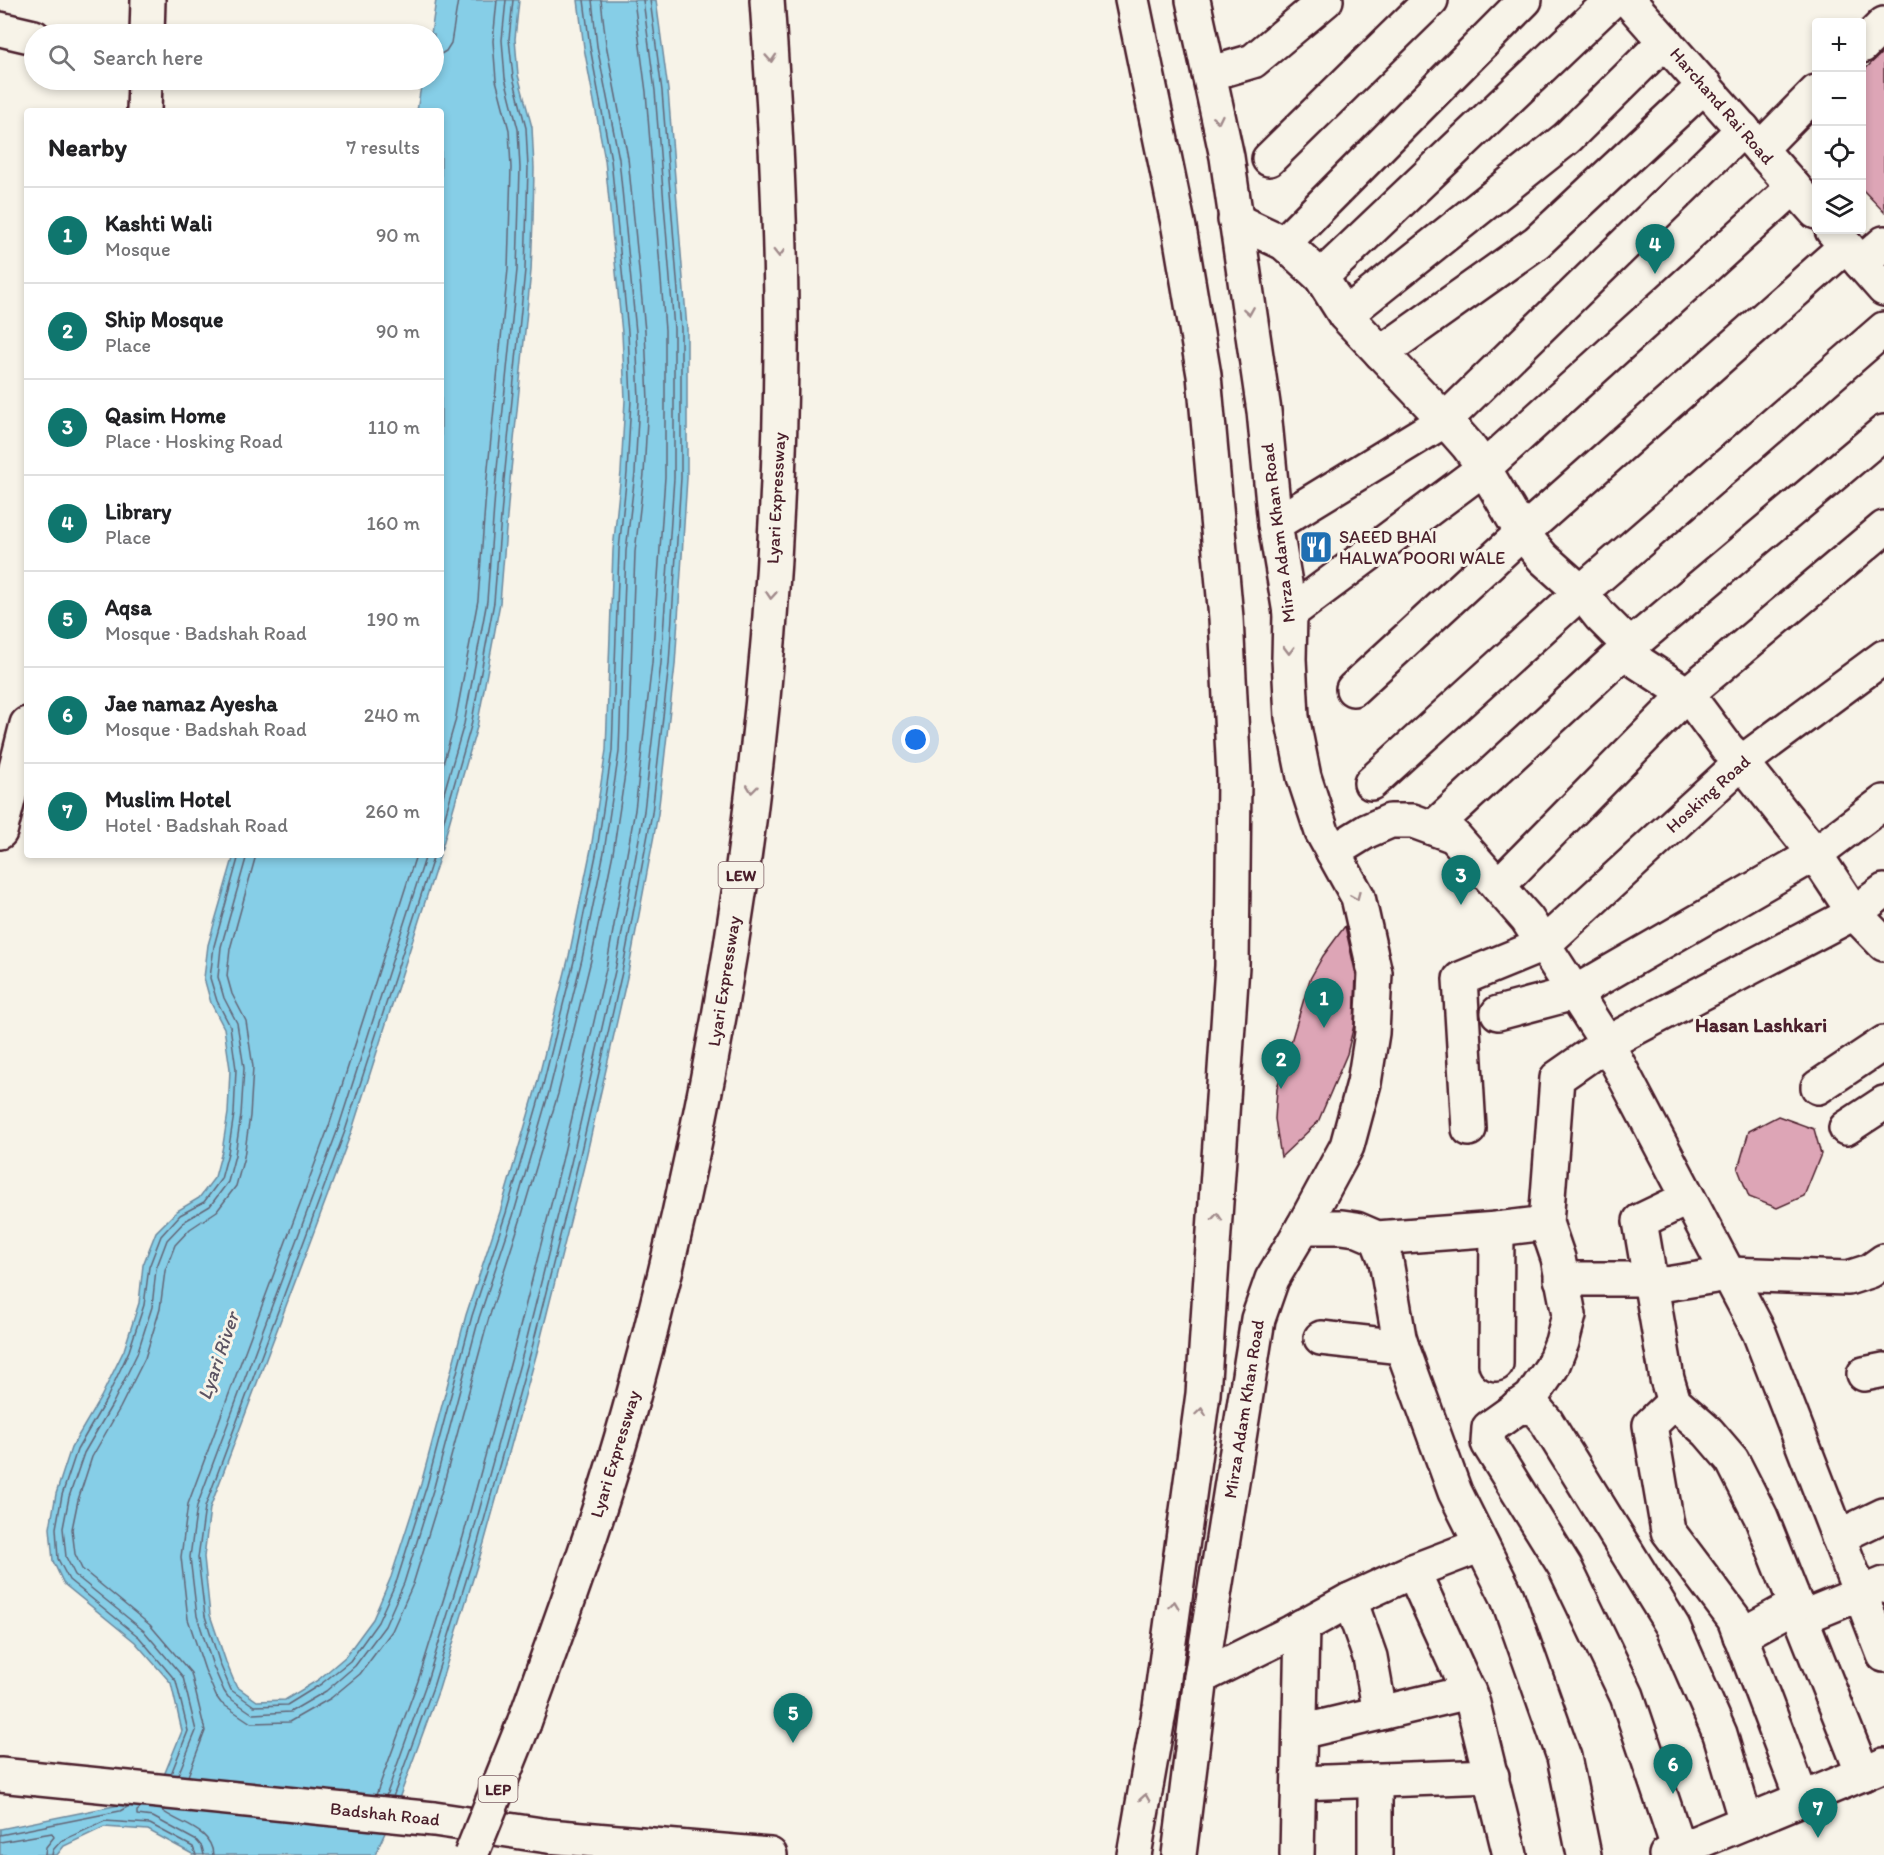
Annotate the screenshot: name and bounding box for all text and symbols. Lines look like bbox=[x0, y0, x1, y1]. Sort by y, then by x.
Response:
map controls bbox=[1812, 18, 1866, 234]
button: + bbox=[1812, 18, 1866, 72]
search box bbox=[24, 24, 444, 90]
icon: search bbox=[45, 41, 78, 74]
street label: Harchand Rai Road bbox=[1665, 43, 1779, 169]
text: Search here bbox=[93, 44, 203, 71]
one-way arrow bbox=[764, 54, 777, 63]
button: − bbox=[1812, 72, 1866, 126]
one-way arrow bbox=[1211, 114, 1224, 124]
button: locate bbox=[1812, 126, 1866, 180]
text: Nearby bbox=[48, 131, 127, 163]
text: 7 results bbox=[346, 135, 420, 159]
button: layers bbox=[1812, 180, 1866, 234]
text: Kashti Wali bbox=[105, 210, 213, 237]
text: 1 bbox=[63, 223, 72, 247]
text: 90 m bbox=[376, 223, 420, 247]
pin: 4 bbox=[1636, 224, 1674, 274]
text: Mosque bbox=[105, 237, 171, 261]
one-way arrow bbox=[773, 249, 785, 258]
text: Ship Mosque bbox=[105, 306, 223, 333]
one-way arrow bbox=[1243, 307, 1255, 316]
text: 2 bbox=[62, 319, 73, 343]
text: 90 m bbox=[376, 319, 420, 343]
text: Place bbox=[105, 333, 151, 357]
text: Qasim Home bbox=[105, 402, 226, 429]
text: 3 bbox=[62, 415, 73, 439]
text: 110 m bbox=[368, 415, 420, 439]
text: Place · Hosking Road bbox=[105, 429, 283, 453]
street label: Lyari Expressway bbox=[762, 431, 790, 565]
street label: Mirza Adam Khan Road bbox=[1256, 442, 1300, 624]
text: Library bbox=[105, 498, 171, 525]
text: 4 bbox=[61, 511, 74, 535]
text: 160 m bbox=[367, 511, 420, 535]
text: Place bbox=[105, 525, 151, 549]
place label: SAEED BHAI HALWA POORI WALE bbox=[1339, 526, 1505, 569]
restaurant icon: SAEED BHAI HALWA POORI WALE bbox=[1298, 529, 1334, 565]
one-way arrow bbox=[765, 590, 778, 599]
text: Aqsa bbox=[105, 594, 152, 621]
text: 5 bbox=[62, 607, 73, 631]
text: 190 m bbox=[367, 607, 420, 631]
text: Mosque · Badshah Road bbox=[105, 621, 307, 645]
one-way arrow bbox=[1283, 646, 1296, 655]
text: Jae namaz Ayesha bbox=[105, 690, 278, 717]
text: 6 bbox=[62, 703, 73, 727]
text: 240 m bbox=[364, 703, 420, 727]
text: Mosque · Badshah Road bbox=[105, 717, 307, 741]
your location bbox=[901, 725, 930, 754]
street label: Hosking Road bbox=[1661, 750, 1755, 838]
one-way arrow bbox=[746, 784, 759, 793]
text: Muslim Hotel bbox=[105, 786, 231, 813]
text: 7 bbox=[63, 799, 72, 823]
text: 260 m bbox=[365, 799, 420, 823]
text: Hotel · Badshah Road bbox=[105, 813, 288, 837]
pin: 3 bbox=[1442, 856, 1480, 905]
road number: LEW bbox=[718, 862, 764, 888]
one-way arrow bbox=[1349, 889, 1361, 900]
street label: Lyari Expressway bbox=[703, 914, 745, 1048]
pin: 1 bbox=[1304, 978, 1344, 1028]
district label: Hasan Lashkari bbox=[1695, 1013, 1827, 1037]
pin: 2 bbox=[1262, 1040, 1300, 1089]
one-way arrow bbox=[1210, 1213, 1223, 1222]
water label: Lyari River bbox=[192, 1307, 245, 1403]
street label: Mirza Adam Khan Road bbox=[1219, 1318, 1269, 1500]
street label: Lyari Expressway bbox=[585, 1387, 645, 1520]
one-way arrow bbox=[1194, 1407, 1207, 1416]
one-way arrow bbox=[1168, 1600, 1180, 1609]
pin: 5 bbox=[774, 1694, 812, 1743]
pin: 6 bbox=[1654, 1744, 1692, 1794]
road number: LEP bbox=[478, 1776, 518, 1802]
pin: 7 bbox=[1798, 1788, 1838, 1838]
one-way arrow bbox=[1138, 1793, 1151, 1803]
street label: Badshah Road bbox=[329, 1797, 441, 1831]

